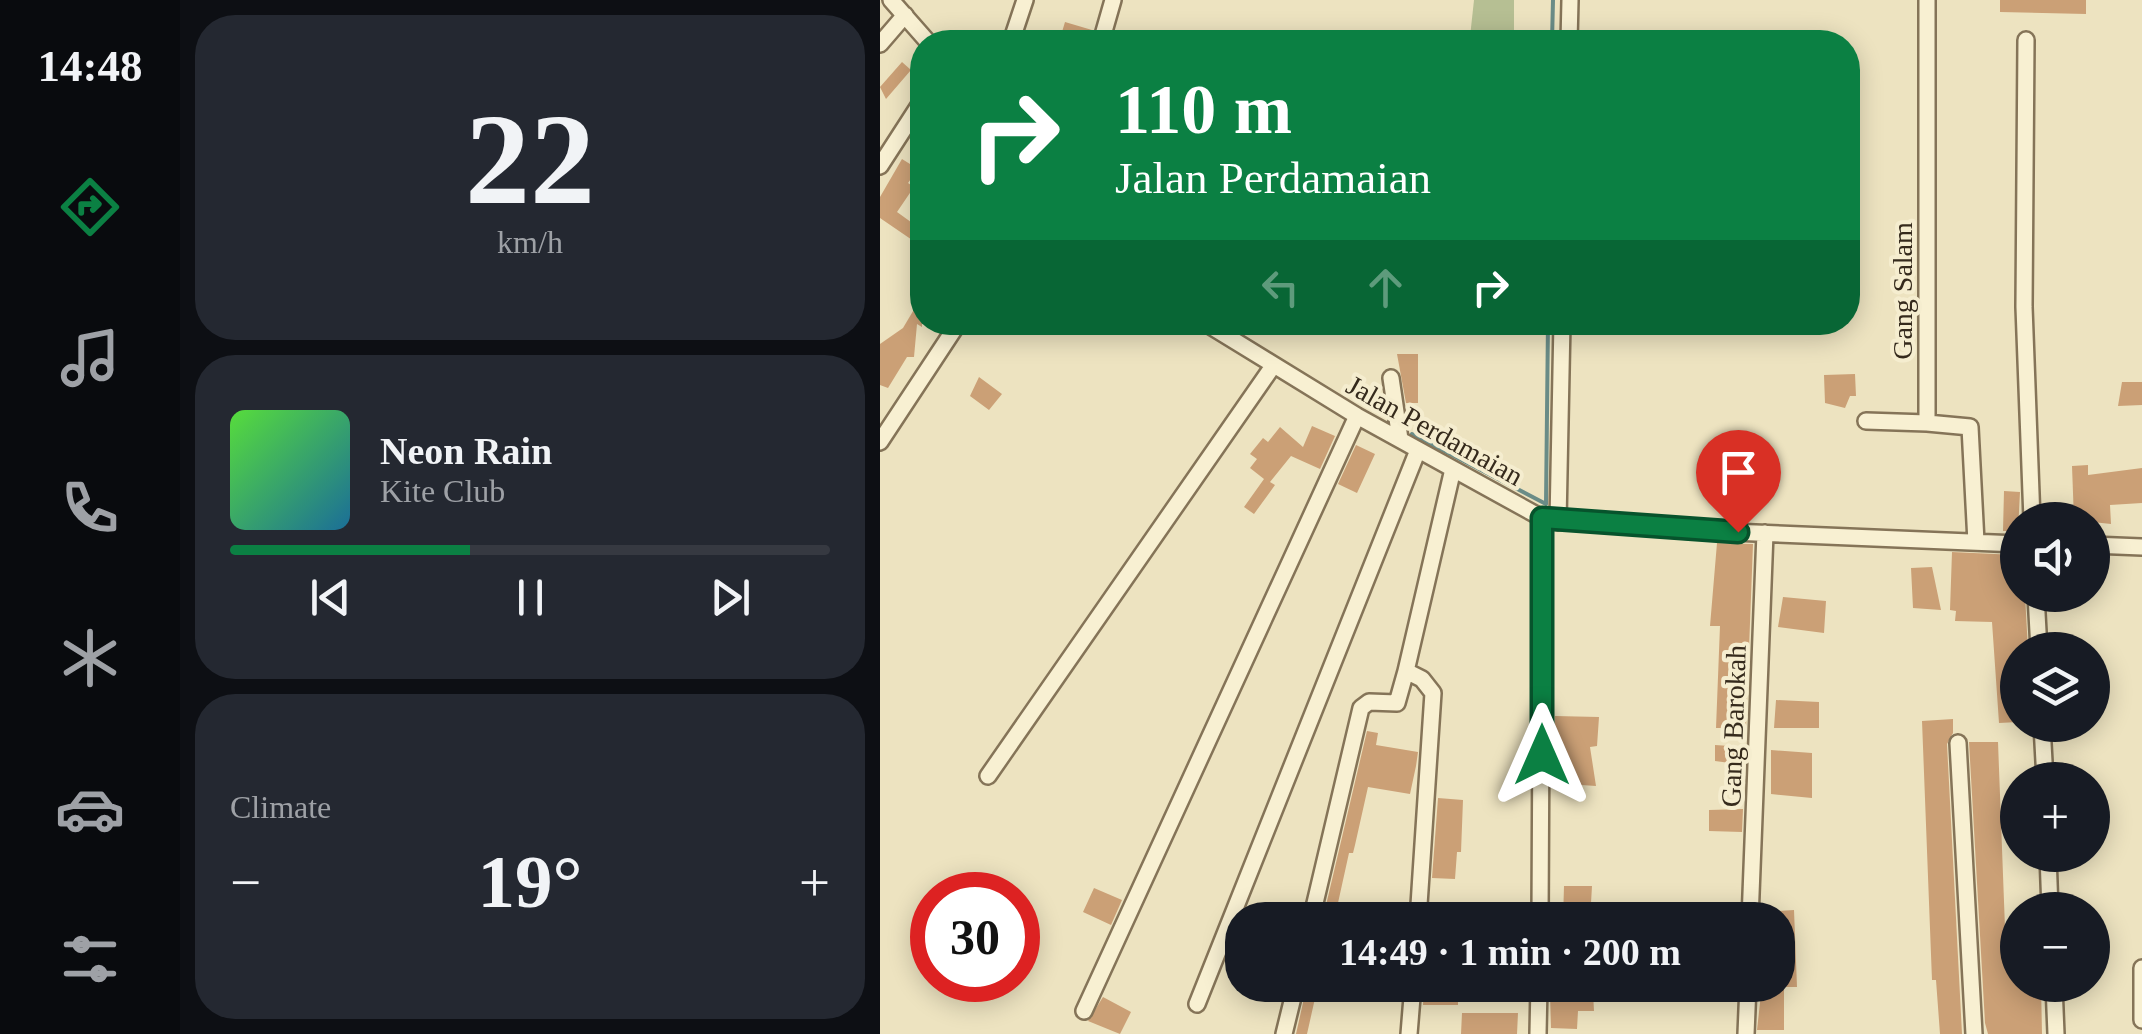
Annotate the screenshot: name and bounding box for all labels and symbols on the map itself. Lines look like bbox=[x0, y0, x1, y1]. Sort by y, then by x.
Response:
street label: Gang Salam bbox=[1887, 222, 1918, 360]
street label: Jalan Perdamaian bbox=[1341, 369, 1528, 492]
pin bbox=[1696, 430, 1781, 533]
street label: Gang Barokah bbox=[1715, 644, 1752, 808]
position arrow bbox=[1490, 703, 1594, 807]
speed limit sign: 30 bbox=[910, 872, 1040, 1002]

